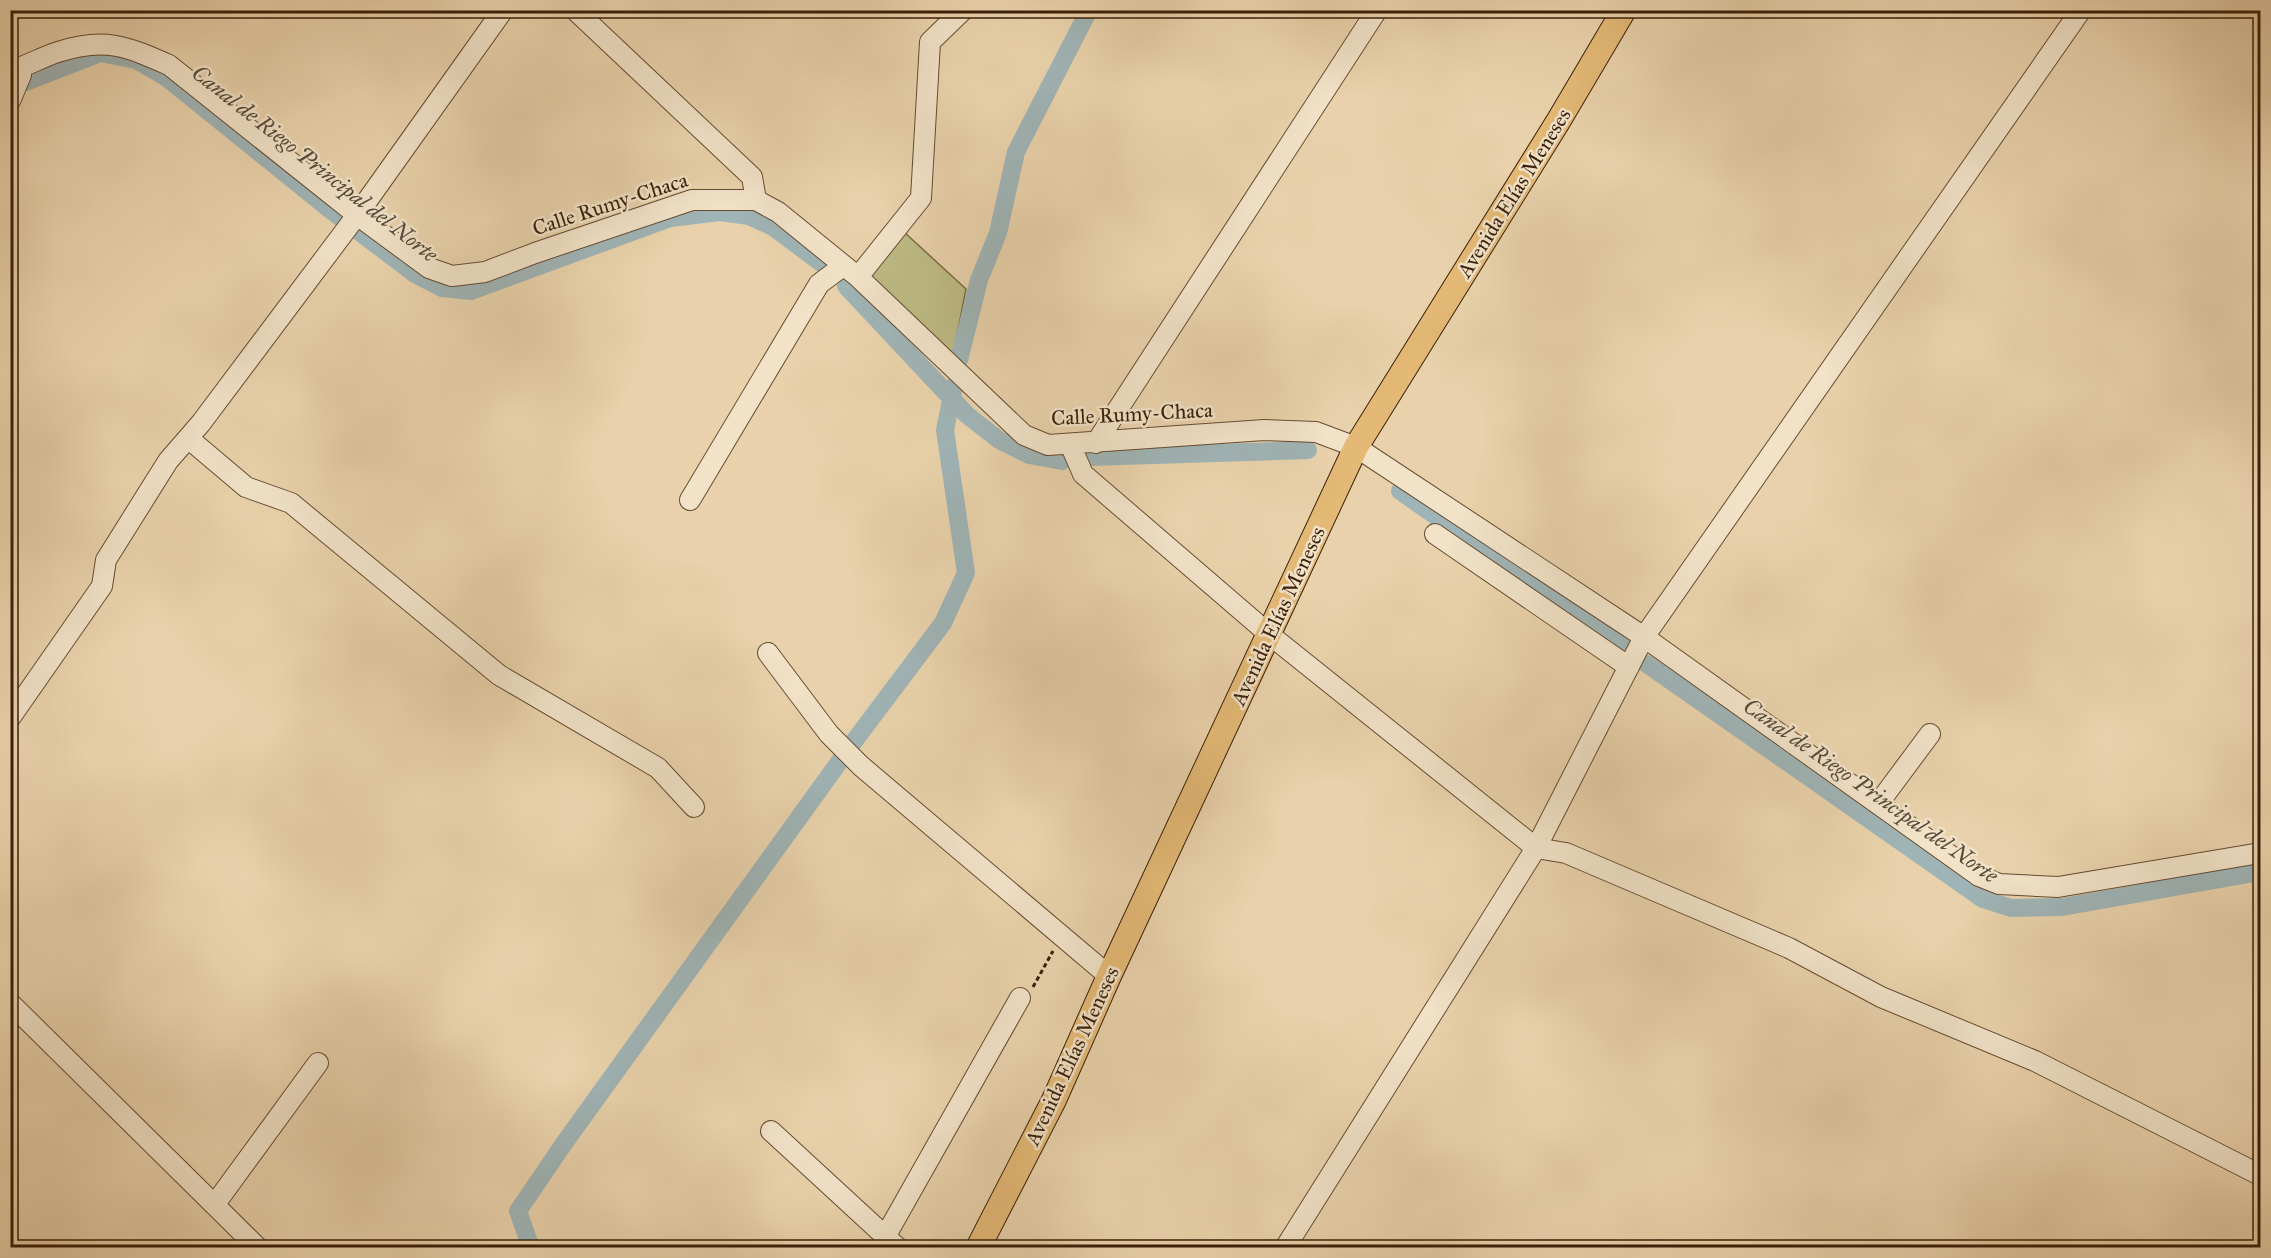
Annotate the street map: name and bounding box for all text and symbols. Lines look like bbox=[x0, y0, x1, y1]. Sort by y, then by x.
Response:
water label: Canal de Riego Principal del Norte bbox=[186, 59, 444, 268]
street label: Avenida Elías Meneses bbox=[1451, 104, 1577, 283]
street label: Calle Rumy-Chaca bbox=[529, 167, 691, 241]
street label: Calle Rumy-Chaca bbox=[1051, 397, 1214, 431]
street label: Avenida Elías Meneses bbox=[1225, 522, 1331, 711]
water label: Canal de Riego Principal del Norte bbox=[1738, 692, 2004, 889]
street label: Avenida Elías Meneses bbox=[1019, 962, 1125, 1151]

